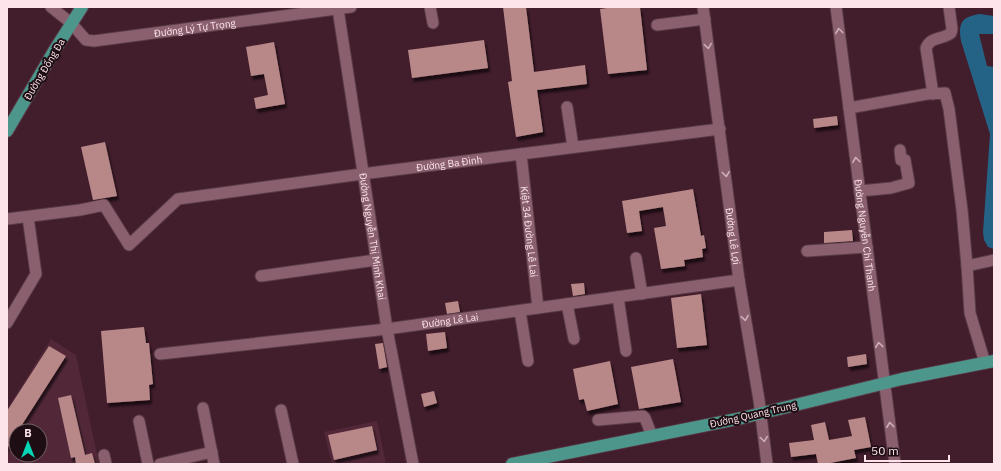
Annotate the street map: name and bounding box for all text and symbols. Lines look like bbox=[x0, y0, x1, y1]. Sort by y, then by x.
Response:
street label: Đường Lý Tự Trọng bbox=[153, 16, 237, 40]
one-way arrow bbox=[835, 28, 844, 34]
street label: Đường Đống Đa bbox=[21, 36, 68, 102]
one-way arrow bbox=[704, 43, 713, 49]
street label: Đường Ba Đình bbox=[416, 153, 483, 174]
one-way arrow bbox=[852, 157, 861, 163]
one-way arrow bbox=[721, 171, 730, 178]
street label: Đường Nguyễn Thị Minh Khai bbox=[356, 172, 388, 301]
street label: Đường Nguyễn Chí Thanh bbox=[851, 178, 879, 292]
street label: Kiệt 34 Đường Lê Lai bbox=[518, 185, 541, 278]
street label: Đường Lê Lợi bbox=[723, 207, 743, 265]
street label: Đường Lê Lai bbox=[421, 310, 479, 331]
one-way arrow bbox=[740, 315, 749, 321]
one-way arrow bbox=[875, 341, 884, 348]
street label: Đường Quang Trung bbox=[709, 398, 798, 431]
one-way arrow bbox=[886, 422, 895, 428]
north arrow bbox=[8, 423, 48, 463]
text: B bbox=[24, 426, 32, 440]
one-way arrow bbox=[759, 436, 768, 442]
scale bar bbox=[865, 437, 949, 463]
text: 50 m bbox=[871, 443, 899, 458]

